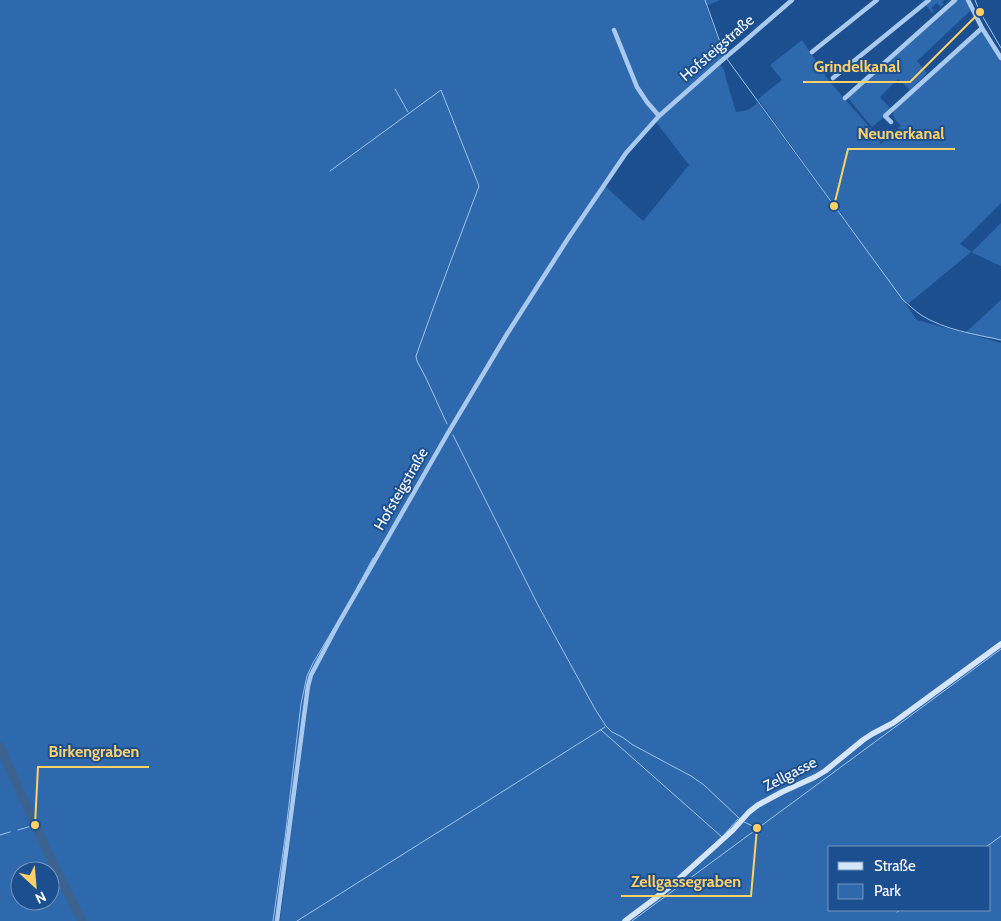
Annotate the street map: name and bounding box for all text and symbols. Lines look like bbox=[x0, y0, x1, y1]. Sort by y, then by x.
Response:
street label: Hofsteigstraße bbox=[676, 11, 758, 85]
callout: Grindelkanal bbox=[803, 51, 910, 82]
text: Grindelkanal bbox=[814, 57, 900, 76]
callout: Neunerkanal bbox=[848, 118, 955, 149]
text: Neunerkanal bbox=[857, 124, 945, 143]
street label: Hofsteigstraße bbox=[370, 444, 432, 534]
callout: Birkengraben bbox=[38, 736, 149, 767]
text: Birkengraben bbox=[49, 742, 139, 761]
street label: Zellgasse bbox=[760, 753, 820, 795]
legend bbox=[828, 846, 991, 911]
text: Straße bbox=[874, 857, 916, 875]
north arrow bbox=[10, 861, 60, 911]
callout: Zellgassegraben bbox=[621, 865, 751, 896]
text: Zellgassegraben bbox=[631, 872, 741, 891]
text: Park bbox=[874, 882, 901, 900]
text: N bbox=[32, 887, 49, 908]

